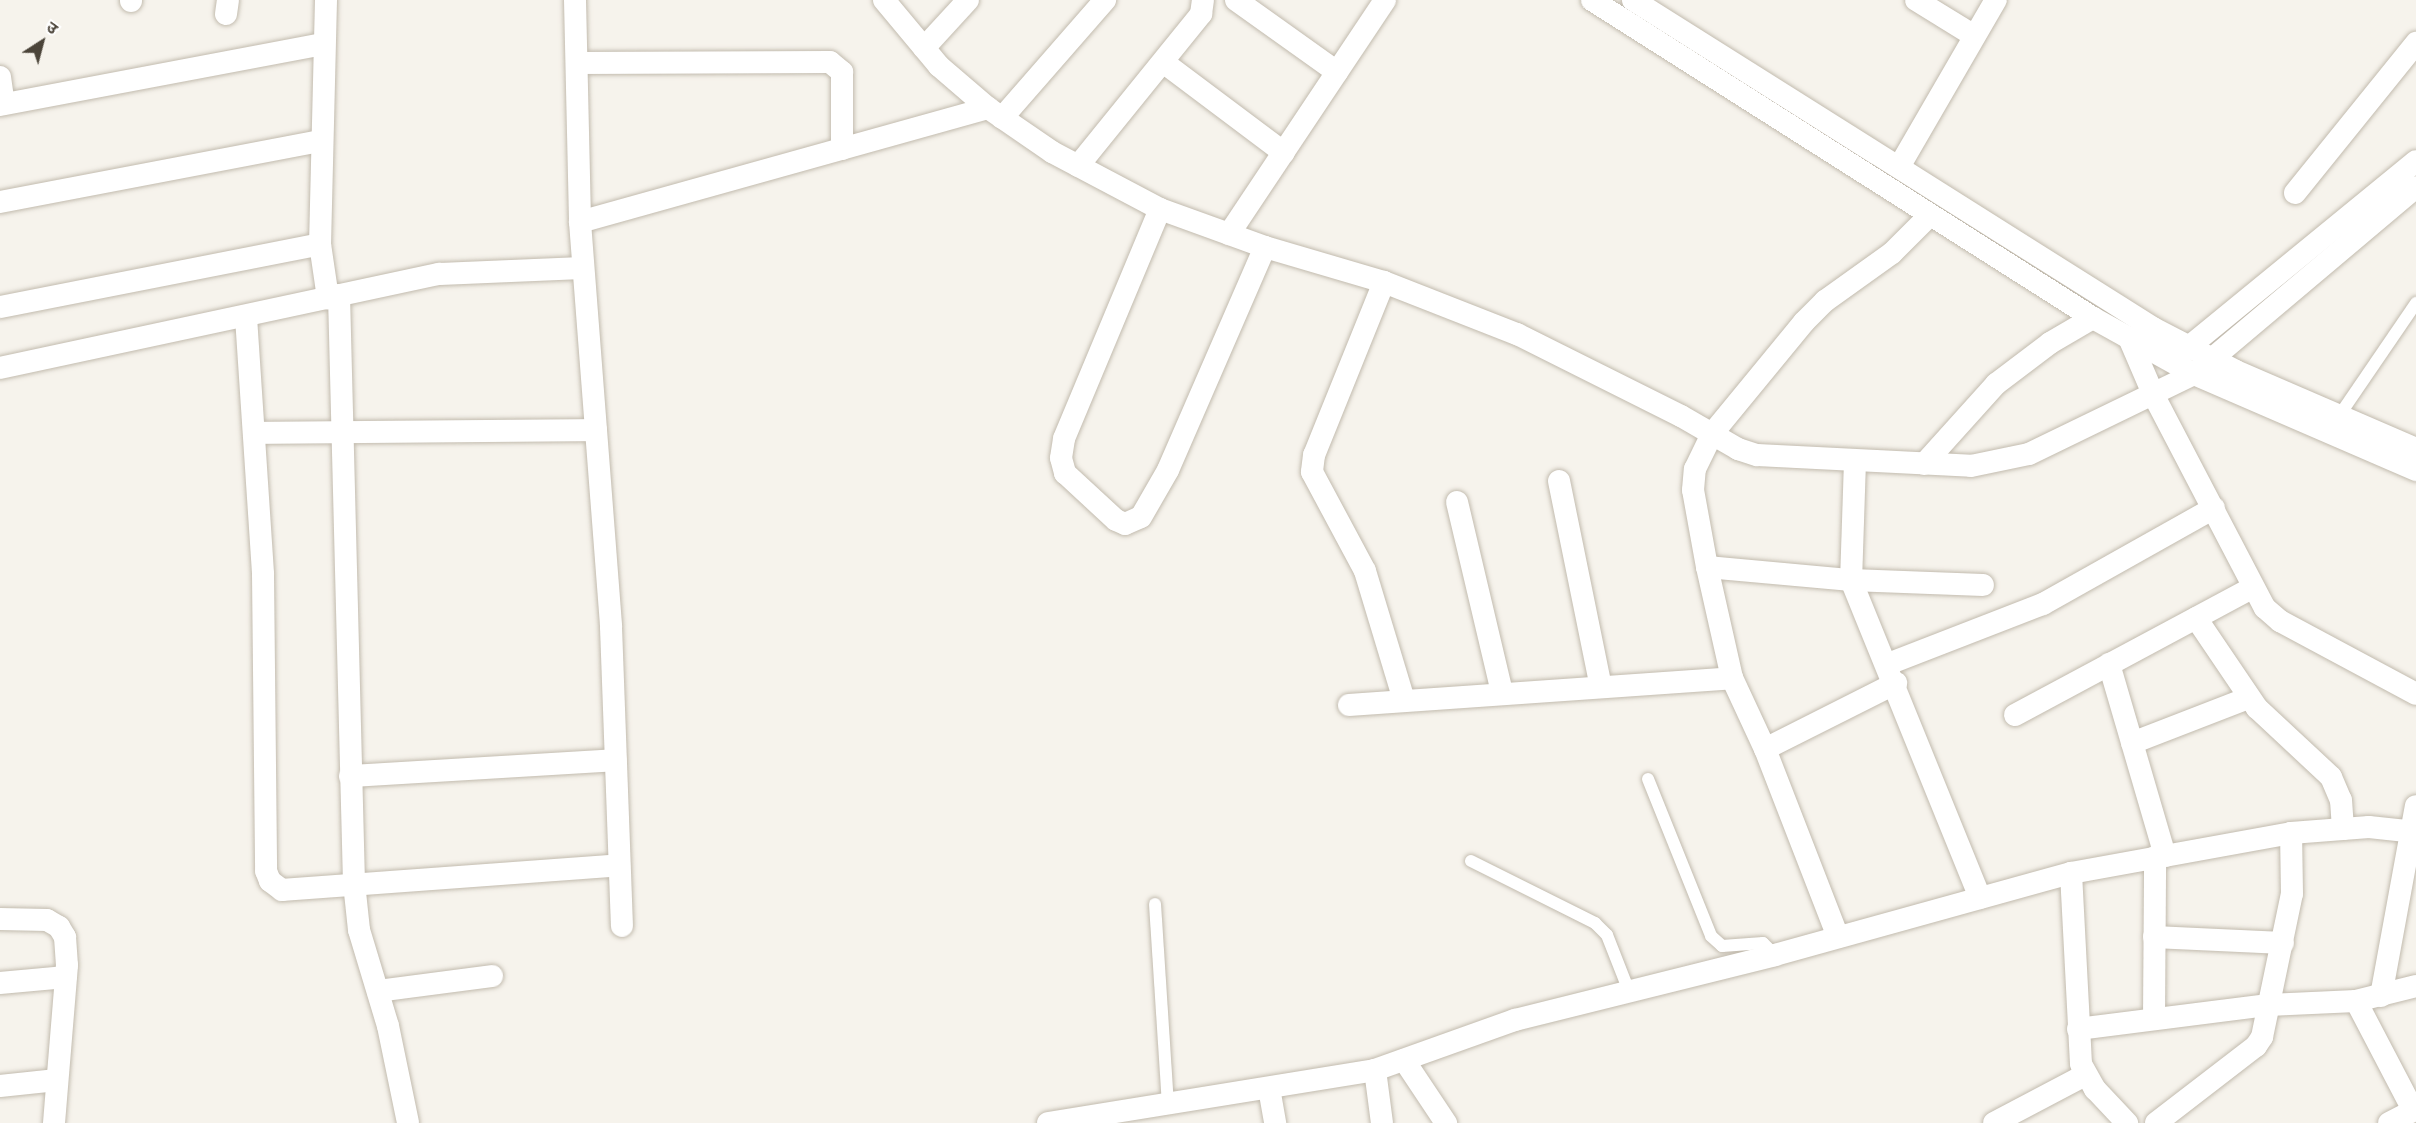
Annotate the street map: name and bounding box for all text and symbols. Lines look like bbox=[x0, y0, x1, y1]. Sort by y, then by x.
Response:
north arrow bbox=[12, 12, 72, 72]
text: उ bbox=[43, 17, 62, 37]

